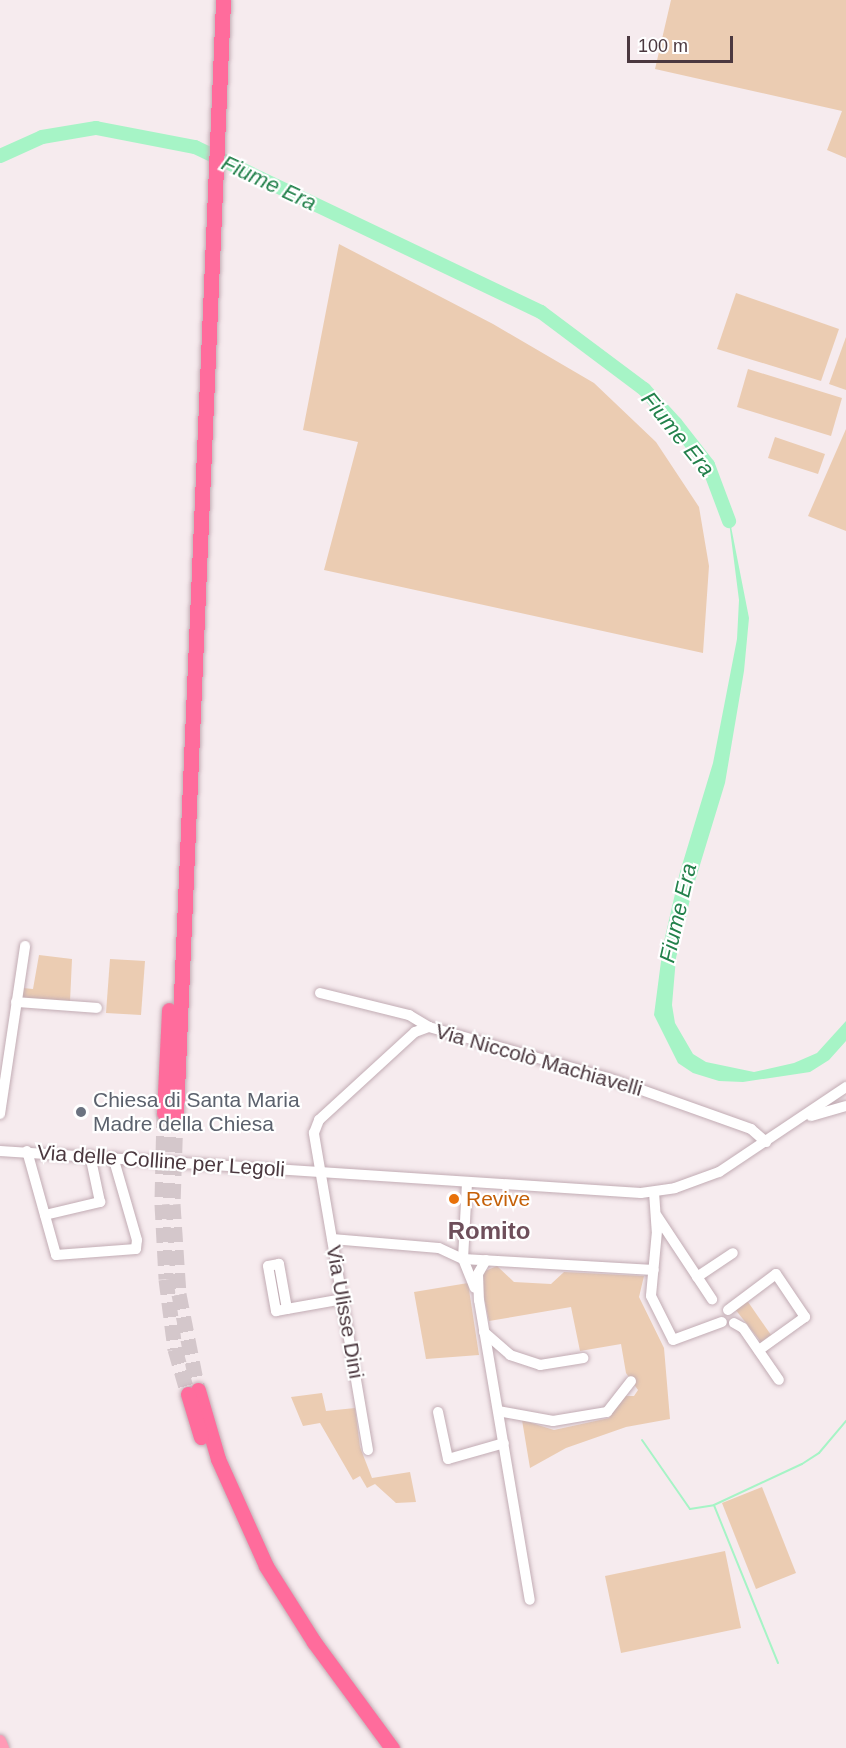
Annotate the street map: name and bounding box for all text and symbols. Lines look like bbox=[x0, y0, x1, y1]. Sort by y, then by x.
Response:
scale bar bbox=[630, 24, 736, 62]
text: 100 m bbox=[638, 36, 688, 56]
water label: Fiume Era bbox=[217, 150, 321, 216]
water label: Fiume Era bbox=[636, 386, 720, 482]
water label: Fiume Era bbox=[654, 861, 702, 965]
street label: Via Niccolò Machiavelli bbox=[432, 1018, 646, 1102]
place label: Chiesa di Santa Maria Madre della Chiesa bbox=[93, 1087, 300, 1137]
marker: Chiesa di Santa Maria Madre della Chiesa bbox=[74, 1105, 88, 1119]
street label: Via delle Colline per Legoli bbox=[36, 1140, 286, 1182]
place label: Revive bbox=[466, 1186, 530, 1212]
marker: Revive bbox=[447, 1192, 461, 1206]
district label: Romito bbox=[448, 1217, 530, 1245]
street label: Via Ulisse Dini bbox=[321, 1243, 369, 1381]

